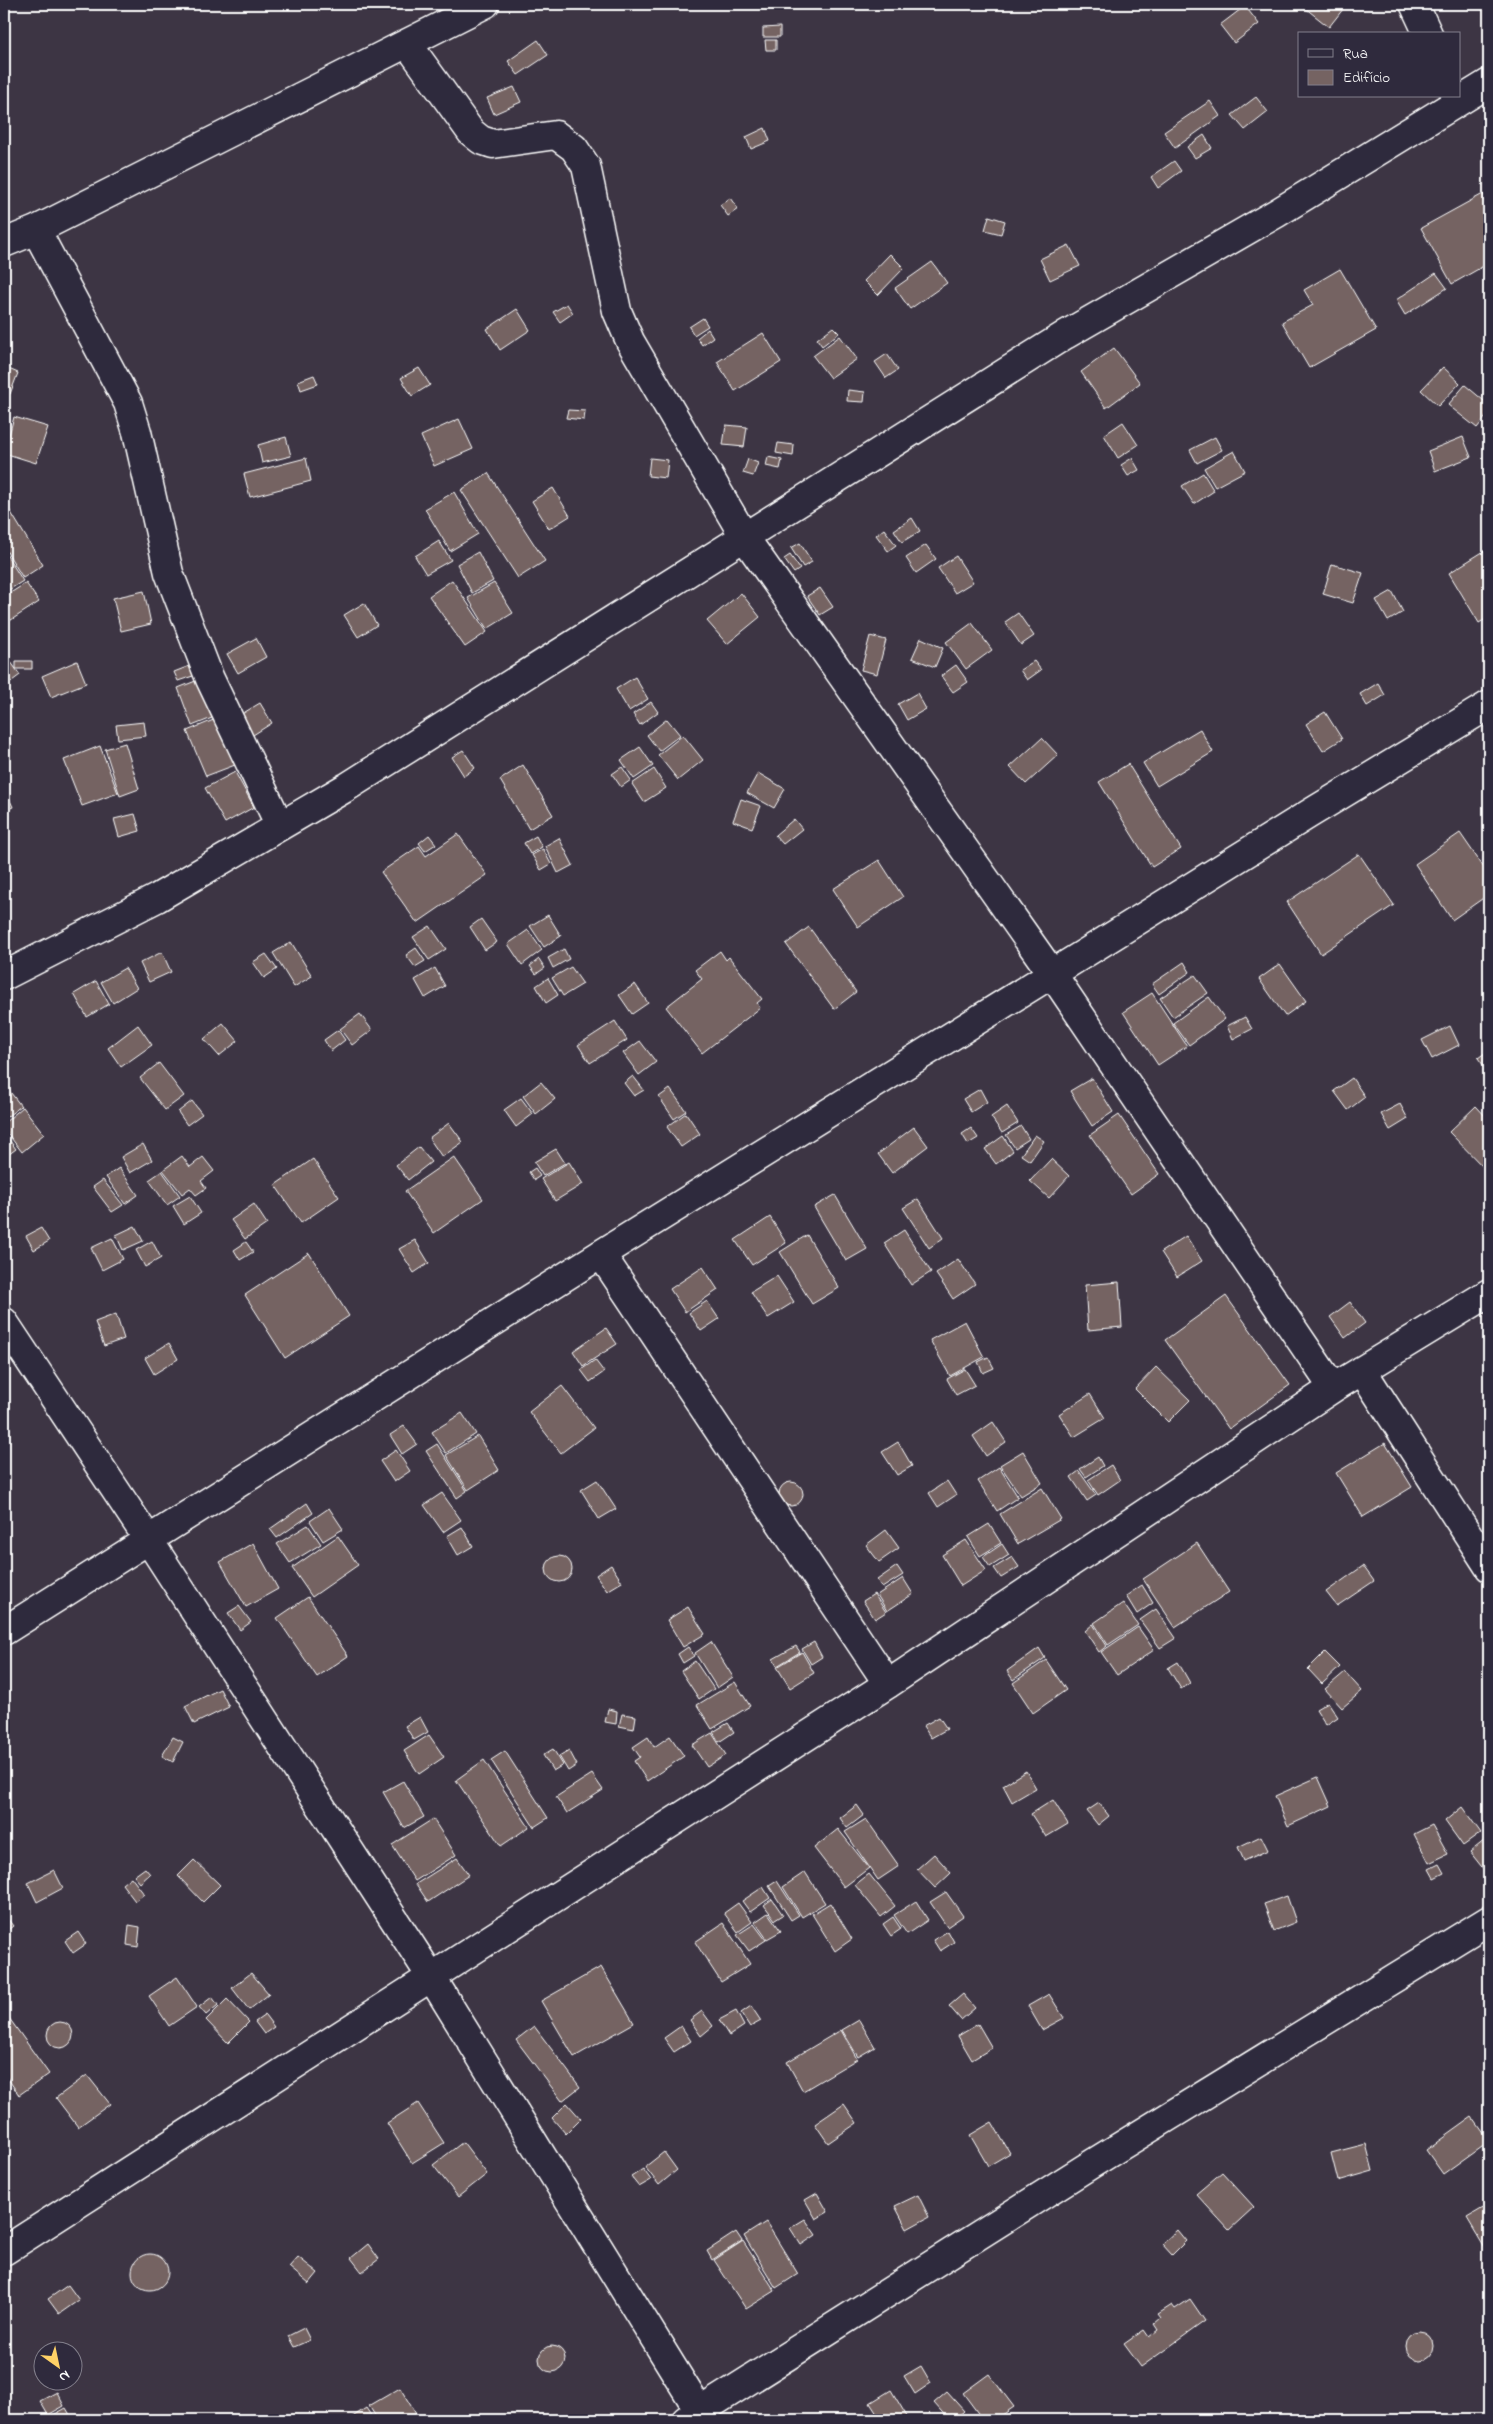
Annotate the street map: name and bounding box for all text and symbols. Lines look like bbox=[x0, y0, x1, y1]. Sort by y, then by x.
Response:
legend bbox=[1298, 32, 1460, 98]
text: Rua bbox=[1343, 43, 1368, 65]
text: Edifício bbox=[1343, 67, 1390, 89]
north arrow bbox=[32, 2342, 82, 2392]
text: N bbox=[55, 2364, 74, 2387]

